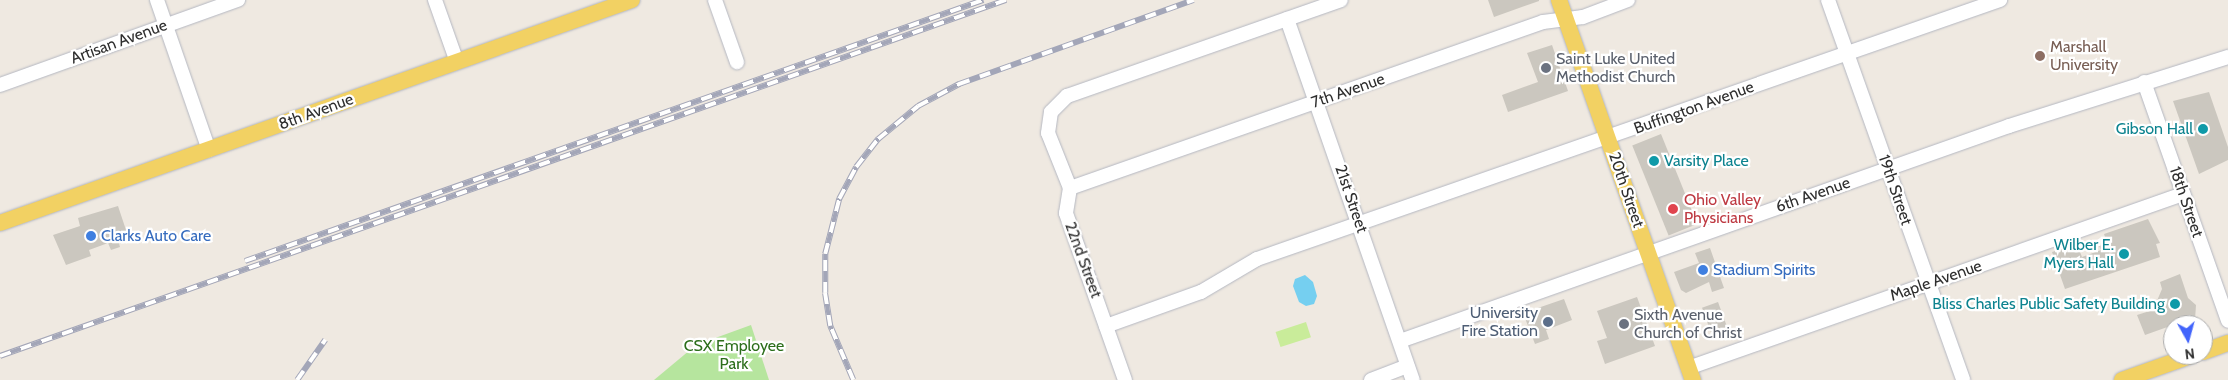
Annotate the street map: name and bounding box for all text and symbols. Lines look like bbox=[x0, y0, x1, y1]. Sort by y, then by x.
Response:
street label: Artisan Avenue bbox=[68, 16, 170, 68]
place label: Marshall University bbox=[2050, 37, 2118, 75]
place label: Saint Luke United Methodist Church bbox=[1556, 49, 1675, 87]
marker: Marshall University bbox=[2034, 50, 2046, 62]
marker: Saint Luke United Methodist Church bbox=[1540, 62, 1552, 74]
street label: 7th Avenue bbox=[1309, 69, 1387, 113]
street label: Buffington Avenue bbox=[1631, 77, 1757, 139]
street label: 8th Avenue bbox=[276, 90, 356, 134]
place label: Gibson Hall bbox=[2116, 119, 2193, 139]
marker: Gibson Hall bbox=[2197, 123, 2209, 135]
street label: 20th Street bbox=[1604, 150, 1648, 230]
place label: Varsity Place bbox=[1664, 151, 1749, 171]
street label: 19th Street bbox=[1874, 152, 1916, 228]
marker: Varsity Place bbox=[1648, 155, 1660, 167]
street label: 21st Street bbox=[1330, 163, 1372, 235]
street label: 18th Street bbox=[2165, 164, 2207, 240]
street label: 6th Avenue bbox=[1773, 173, 1853, 217]
place label: Ohio Valley Physicians bbox=[1684, 190, 1761, 228]
marker: Ohio Valley Physicians bbox=[1666, 202, 1680, 216]
street label: 22nd Street bbox=[1060, 219, 1106, 301]
place label: Clarks Auto Care bbox=[101, 226, 211, 246]
marker: Clarks Auto Care bbox=[85, 230, 97, 242]
place label: Wilber E. Myers Hall bbox=[2044, 235, 2114, 273]
marker: Wilber E. Myers Hall bbox=[2118, 248, 2130, 260]
street label: Maple Avenue bbox=[1888, 256, 1984, 306]
place label: Stadium Spirits bbox=[1713, 260, 1815, 280]
marker: Stadium Spirits bbox=[1697, 264, 1709, 276]
place label: Bliss Charles Public Safety Building bbox=[1932, 294, 2165, 314]
marker: Bliss Charles Public Safety Building bbox=[2169, 298, 2181, 310]
place label: University Fire Station bbox=[1461, 303, 1538, 341]
place label: Sixth Avenue Church of Christ bbox=[1634, 305, 1742, 343]
north arrow bbox=[2163, 315, 2213, 365]
marker: University Fire Station bbox=[1542, 316, 1554, 328]
marker: Sixth Avenue Church of Christ bbox=[1618, 318, 1630, 330]
park label: CSX Employee Park bbox=[684, 336, 784, 374]
text: N bbox=[2184, 344, 2196, 363]

